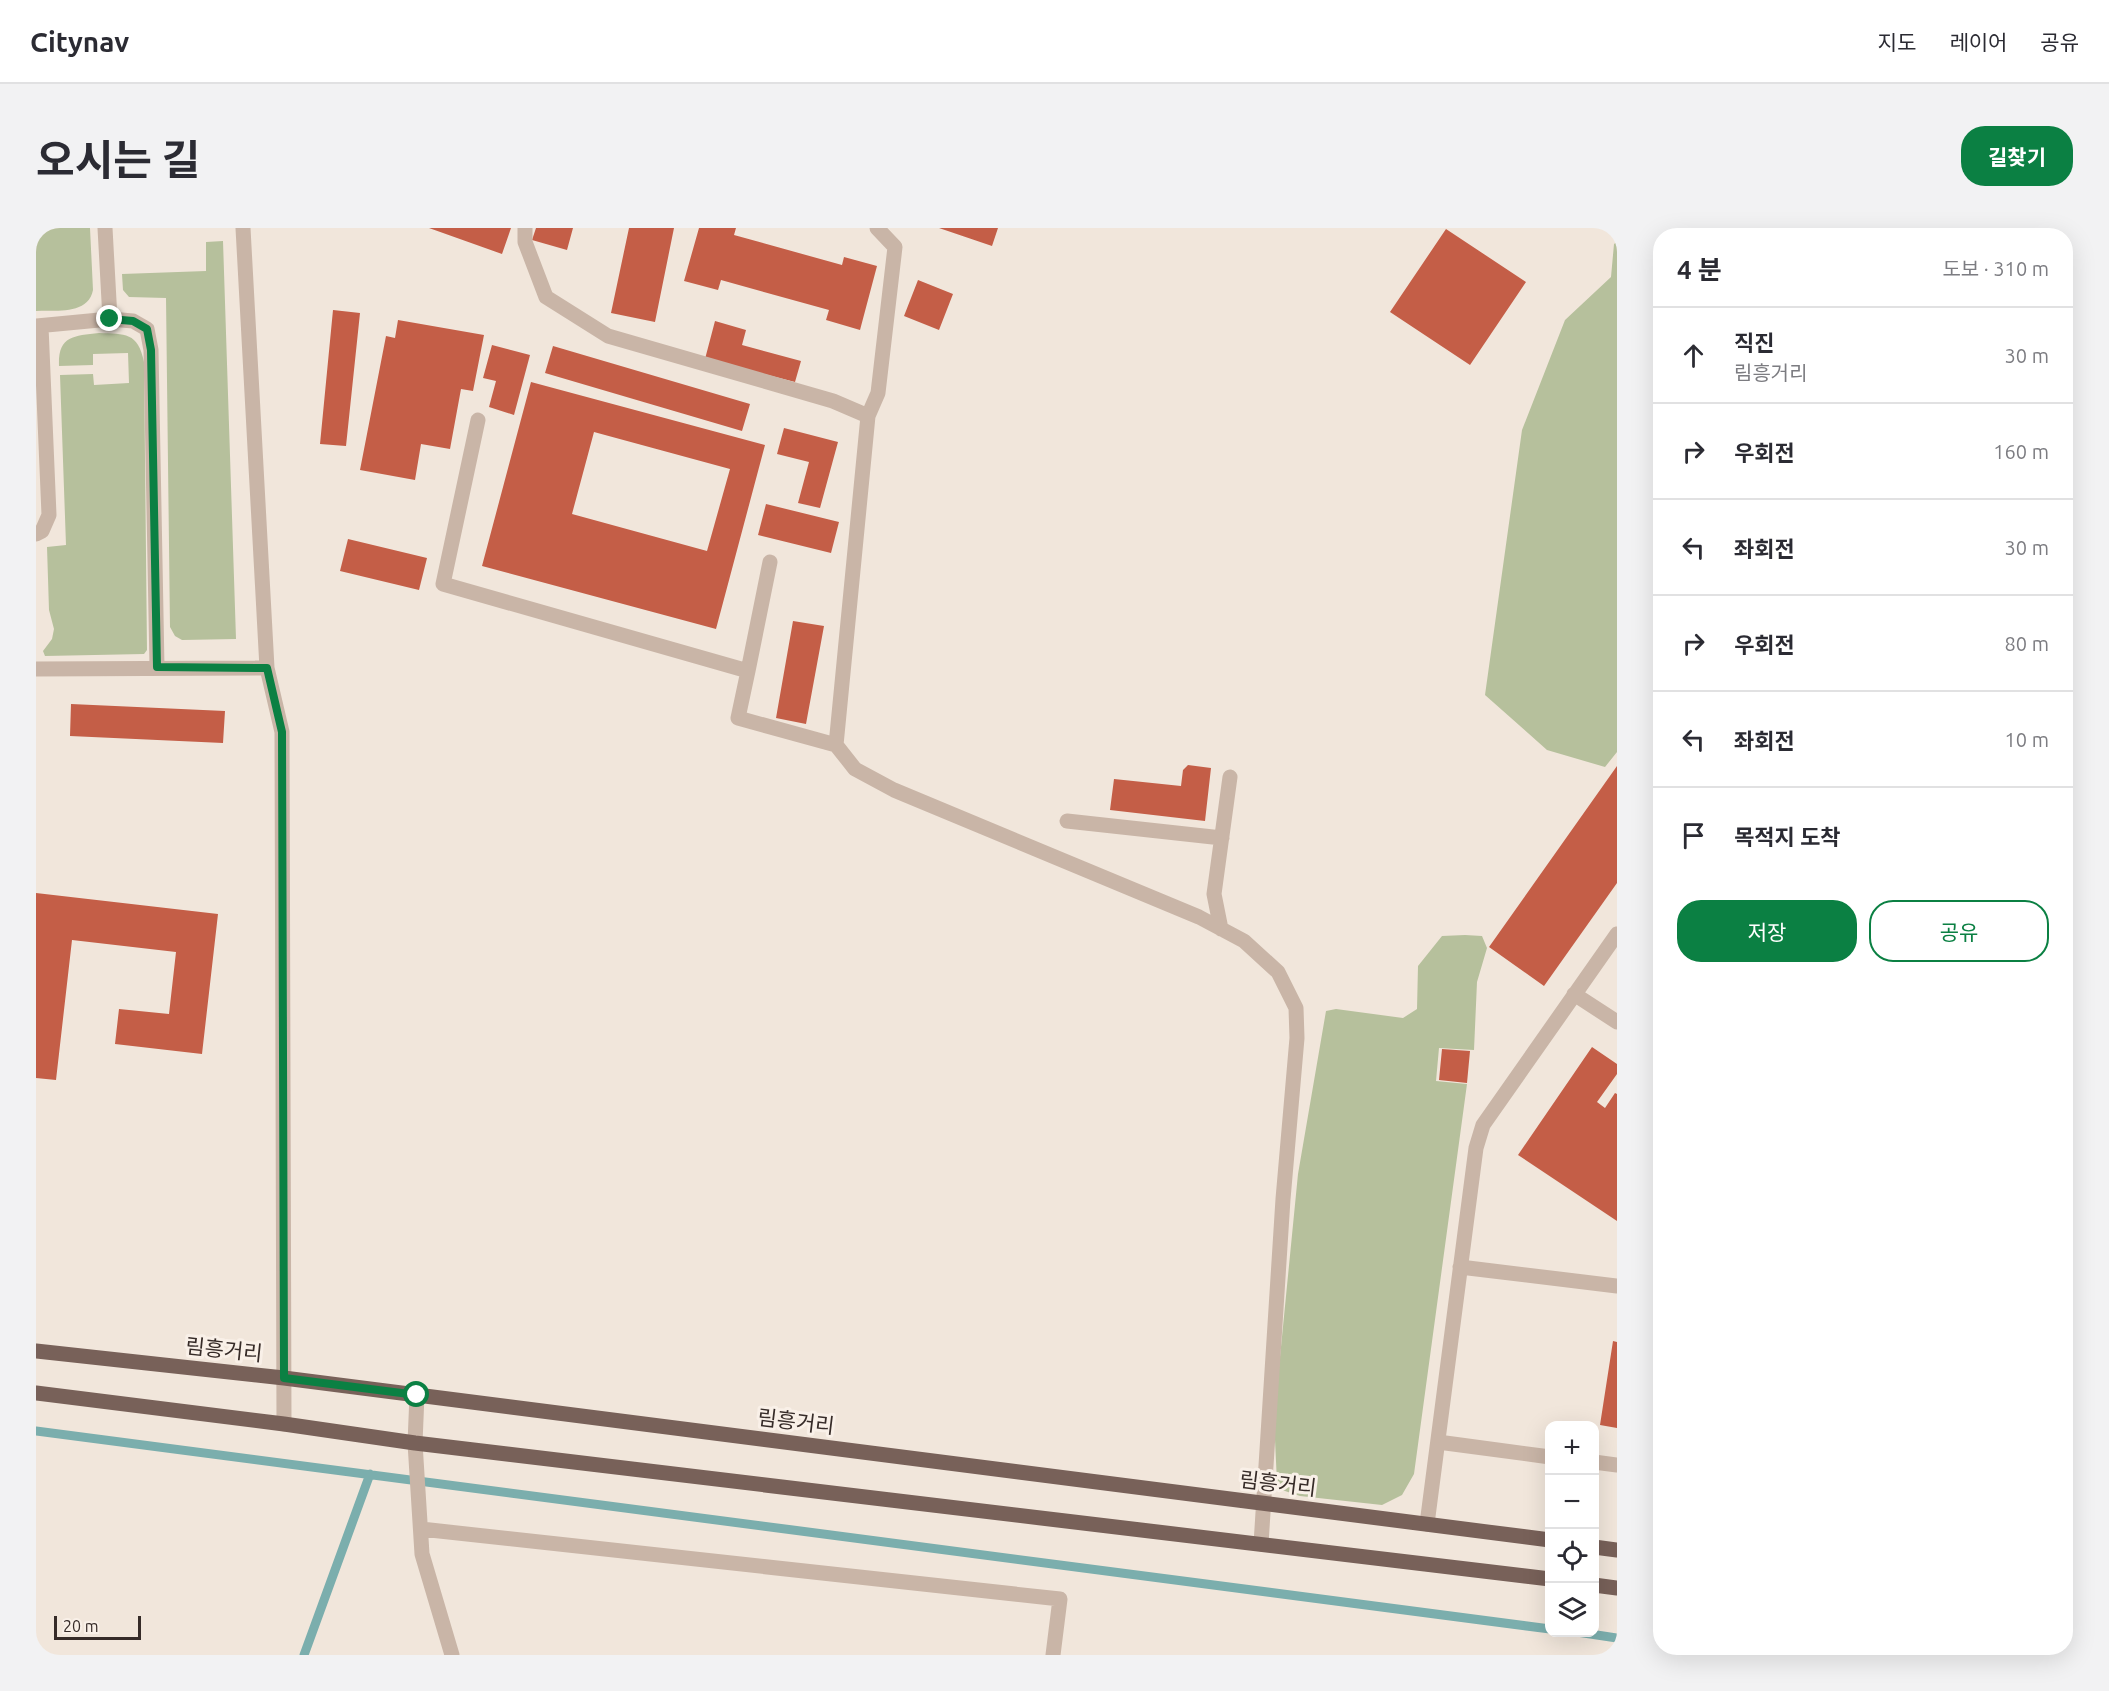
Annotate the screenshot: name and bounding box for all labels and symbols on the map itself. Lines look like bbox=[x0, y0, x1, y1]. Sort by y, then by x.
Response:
route end bbox=[96, 305, 122, 331]
street label: 림흥거리 bbox=[184, 1333, 264, 1365]
route start bbox=[403, 1381, 429, 1407]
street label: 림흥거리 bbox=[756, 1404, 836, 1438]
street label: 림흥거리 bbox=[1238, 1466, 1318, 1500]
scale bar bbox=[54, 1613, 141, 1640]

